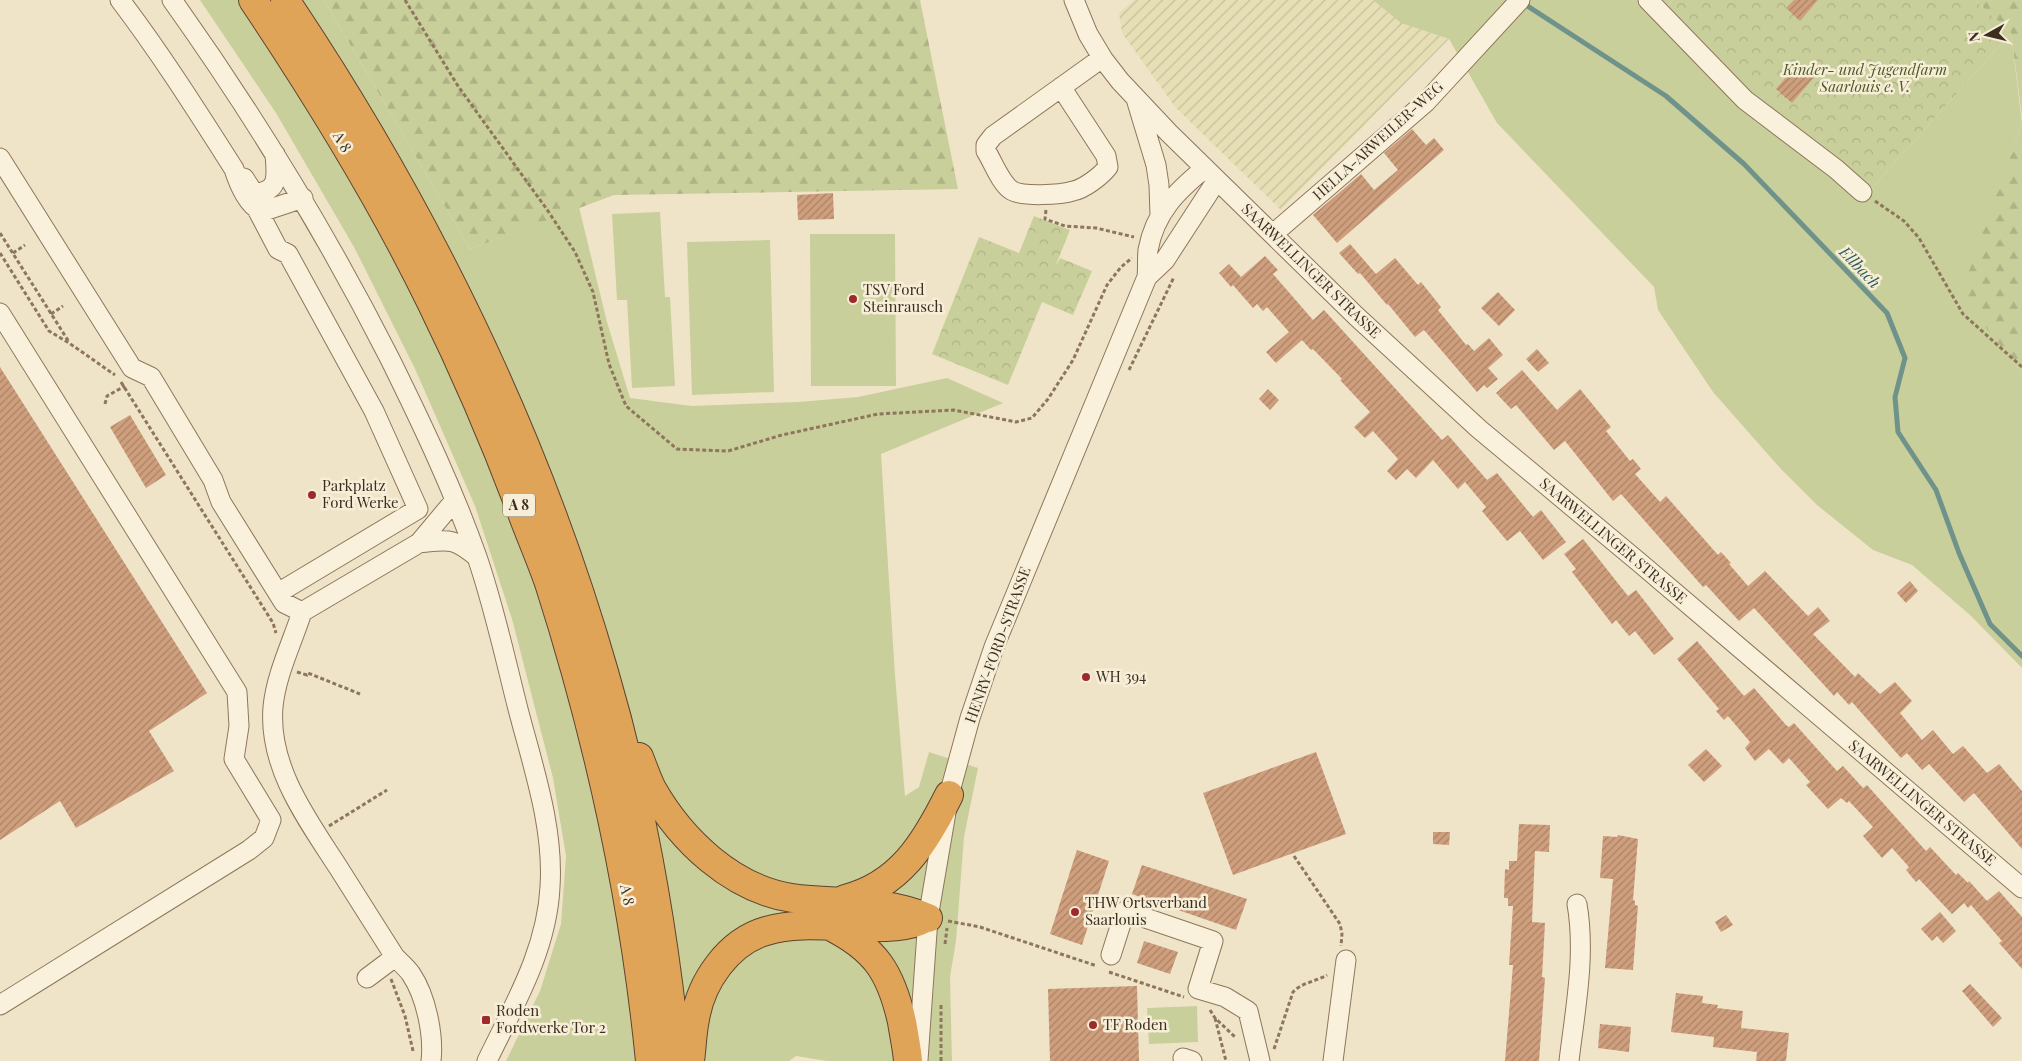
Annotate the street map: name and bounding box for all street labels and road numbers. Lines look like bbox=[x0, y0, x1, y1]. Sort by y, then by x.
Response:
street label: HELLA-ARWEILER-WEG bbox=[1308, 76, 1447, 204]
street label: A 8 bbox=[328, 126, 357, 156]
street label: SAARWELLINGER STRASSE bbox=[1238, 198, 1386, 342]
street label: SAARWELLINGER STRASSE bbox=[1536, 473, 1691, 608]
road number: A 8 bbox=[503, 494, 535, 516]
street label: HENRY-FORD-STRASSE bbox=[959, 564, 1035, 726]
street label: SAARWELLINGER STRASSE bbox=[1845, 735, 2000, 870]
street label: A 8 bbox=[616, 882, 640, 907]

